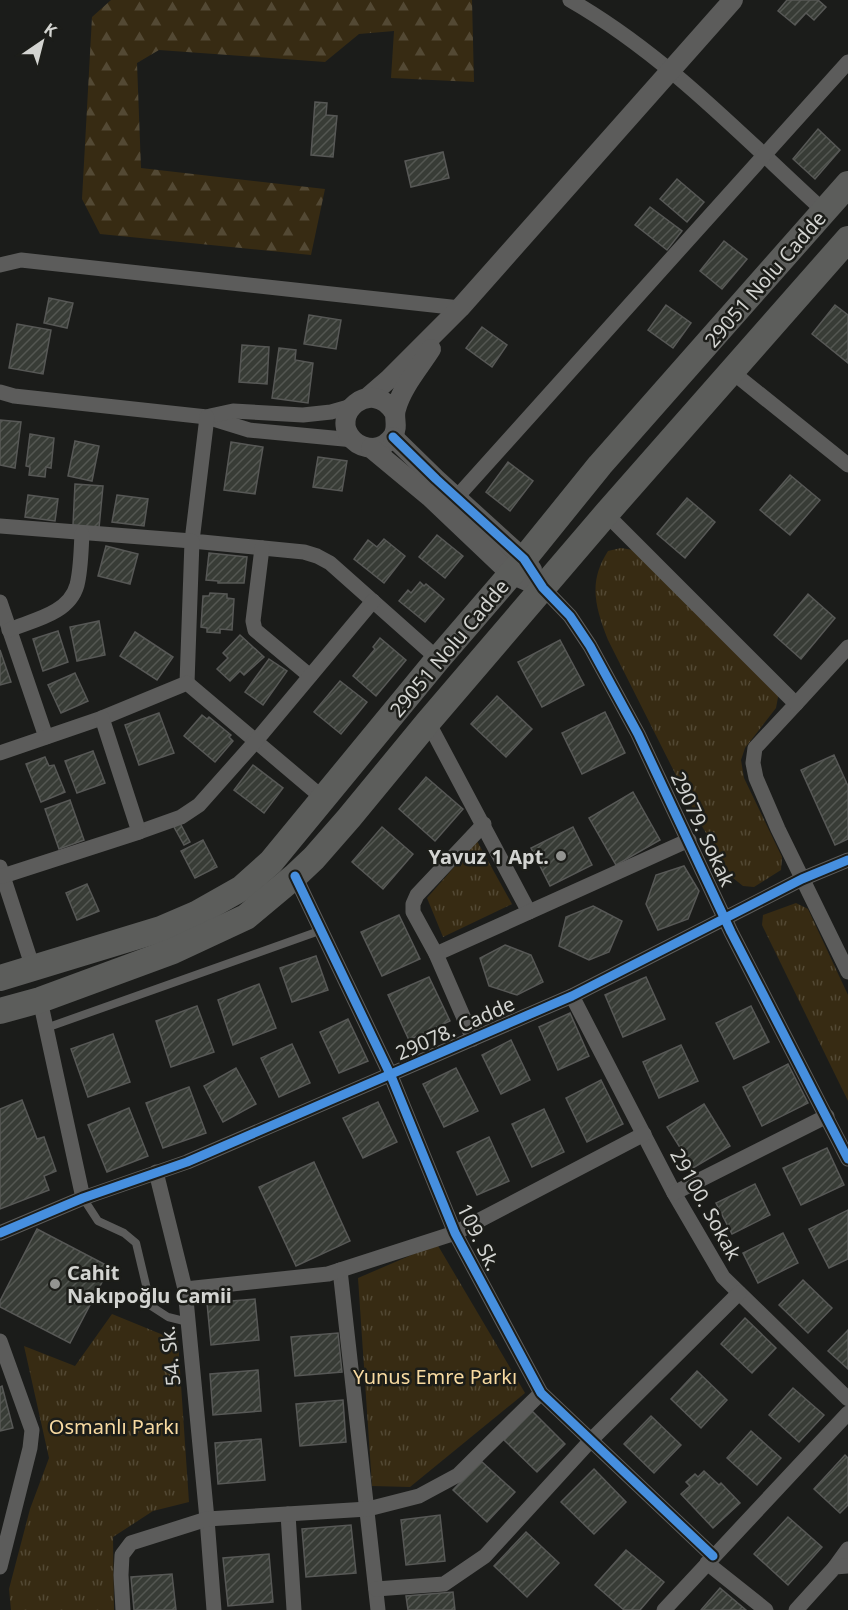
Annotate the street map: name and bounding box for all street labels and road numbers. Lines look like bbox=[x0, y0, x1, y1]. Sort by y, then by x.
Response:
street label: 29051 Nolu Cadde bbox=[698, 205, 832, 353]
street label: 29051 Nolu Cadde bbox=[383, 573, 515, 723]
street label: 29079. Sokak bbox=[665, 767, 741, 891]
street label: 29078. Cadde bbox=[391, 990, 519, 1066]
street label: 29100. Sokak bbox=[664, 1143, 748, 1265]
street label: 109. Sk. bbox=[451, 1199, 507, 1275]
street label: 54. Sk. bbox=[153, 1325, 187, 1387]

